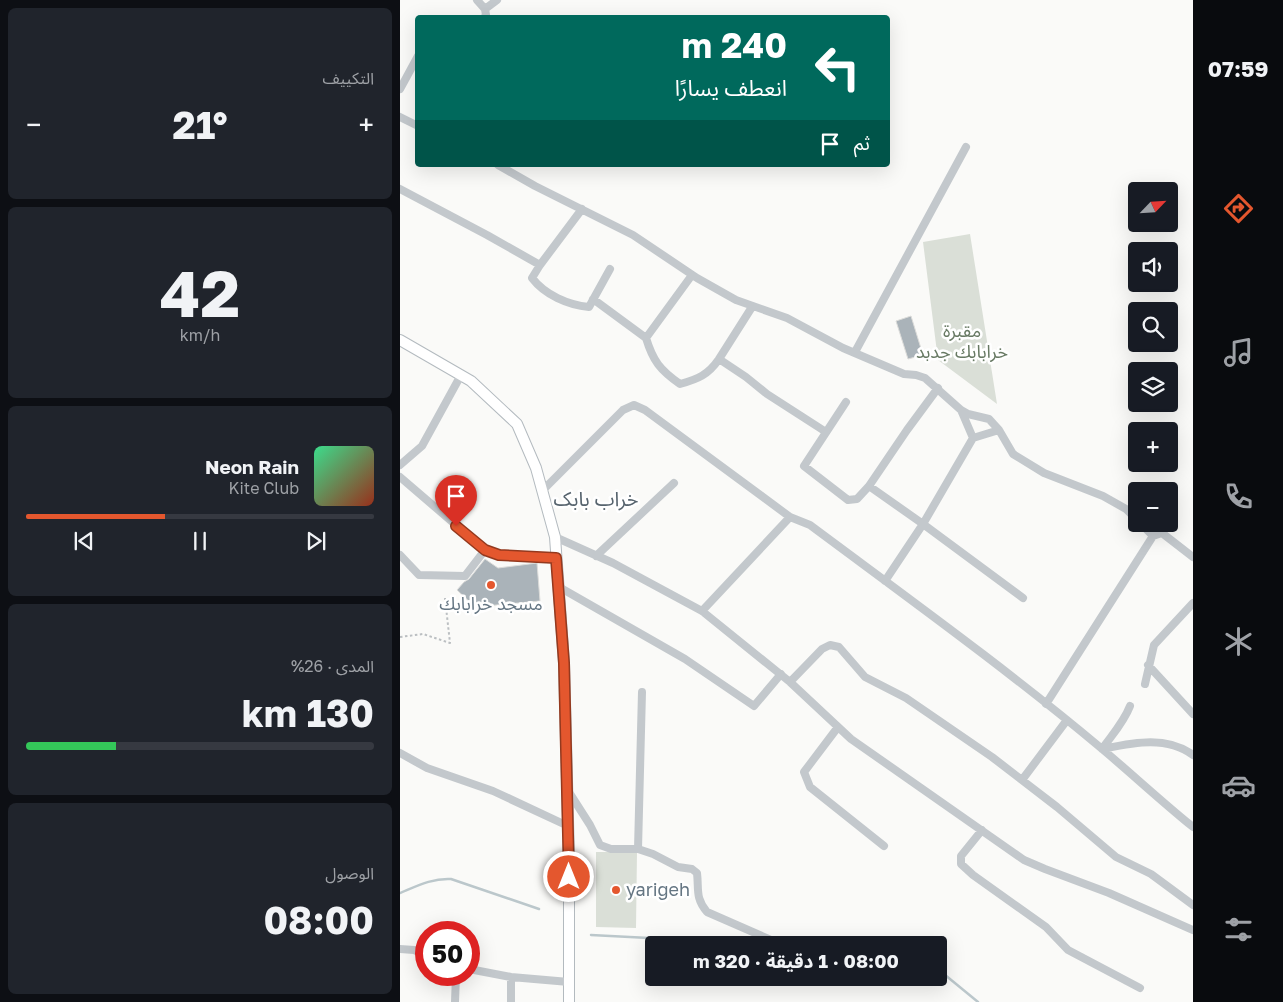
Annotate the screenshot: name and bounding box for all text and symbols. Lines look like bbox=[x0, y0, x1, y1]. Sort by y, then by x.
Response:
text: 240 m bbox=[682, 24, 787, 66]
icon: left bbox=[805, 35, 870, 100]
text: 07:59 bbox=[1208, 55, 1268, 82]
text: التكييف bbox=[322, 68, 374, 88]
text: انعطف يسارًا bbox=[675, 74, 787, 101]
text: 21° bbox=[173, 102, 228, 147]
text: − bbox=[26, 108, 41, 141]
text: + bbox=[359, 108, 374, 141]
icon: arrive bbox=[816, 130, 844, 158]
text: ثم bbox=[854, 131, 870, 154]
north arrow bbox=[1128, 182, 1178, 232]
map controls bbox=[1128, 182, 1178, 532]
icon: directions bbox=[1221, 191, 1256, 226]
button: sound bbox=[1128, 242, 1178, 292]
text: 42 bbox=[160, 253, 240, 331]
button: search bbox=[1128, 302, 1178, 352]
park label: مقبرة خرابابك جدبد bbox=[916, 319, 1008, 363]
text: km/h bbox=[180, 325, 220, 345]
icon: music bbox=[1221, 335, 1256, 370]
button: layers bbox=[1128, 362, 1178, 412]
button: + bbox=[1128, 422, 1178, 472]
text: Neon Rain bbox=[205, 455, 299, 478]
pin bbox=[435, 475, 477, 526]
text: Kite Club bbox=[228, 478, 299, 498]
icon: phone bbox=[1221, 479, 1256, 514]
icon: arrive bbox=[442, 482, 470, 510]
button: − bbox=[1128, 482, 1178, 532]
district label: خراب بابک bbox=[554, 486, 638, 511]
icon: previous bbox=[70, 527, 98, 555]
icon: pause bbox=[186, 527, 214, 555]
icon: next bbox=[302, 527, 330, 555]
marker: مسجد خرابابك bbox=[485, 579, 497, 591]
place label: مسجد خرابابك bbox=[439, 592, 543, 615]
icon: climate bbox=[1221, 624, 1256, 659]
text: المدى · 26% bbox=[291, 656, 374, 676]
text: 130 km bbox=[242, 690, 374, 735]
icon: car bbox=[1221, 768, 1256, 803]
position arrow bbox=[542, 850, 594, 902]
text: الوصول bbox=[325, 863, 374, 883]
place label: yarigeh bbox=[626, 878, 690, 900]
marker: yarigeh bbox=[610, 884, 622, 896]
text: 08:00 bbox=[263, 897, 374, 942]
icon: filters bbox=[1221, 912, 1256, 947]
speed limit sign: 50 bbox=[415, 921, 480, 986]
text: 08:00 · 1 دقيقة · 320 m bbox=[693, 949, 899, 972]

